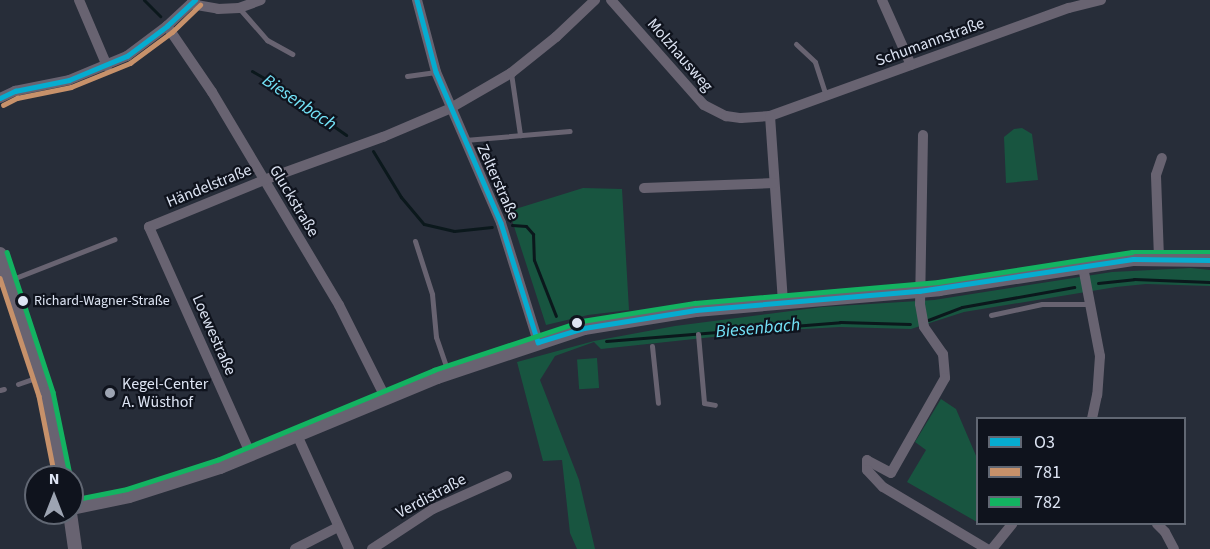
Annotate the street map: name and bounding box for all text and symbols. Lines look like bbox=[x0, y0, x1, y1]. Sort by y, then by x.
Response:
street label: Schumannstraße bbox=[873, 13, 987, 71]
street label: Molzhausweg bbox=[643, 14, 717, 96]
water label: Biesenbach bbox=[258, 70, 340, 136]
street label: Zelterstraße bbox=[473, 141, 523, 223]
street label: Händelstraße bbox=[164, 160, 254, 212]
street label: Gluckstraße bbox=[265, 162, 323, 240]
street label: Loewestraße bbox=[188, 292, 240, 378]
place label: Richard-Wagner-Straße bbox=[34, 293, 170, 309]
marker: Richard-Wagner-Straße bbox=[17, 295, 29, 307]
water label: Biesenbach bbox=[715, 315, 801, 343]
unlabelled marker bbox=[571, 317, 583, 329]
place label: Kegel-Center A. Wüsthof bbox=[122, 374, 208, 412]
marker: Kegel-Center A. Wüsthof bbox=[103, 386, 117, 400]
legend bbox=[976, 417, 1186, 525]
text: O3 bbox=[1034, 430, 1055, 455]
text: 781 bbox=[1034, 460, 1061, 485]
north arrow bbox=[24, 465, 84, 525]
text: N bbox=[49, 468, 59, 490]
street label: Verdistraße bbox=[393, 470, 469, 522]
text: 782 bbox=[1034, 490, 1061, 515]

